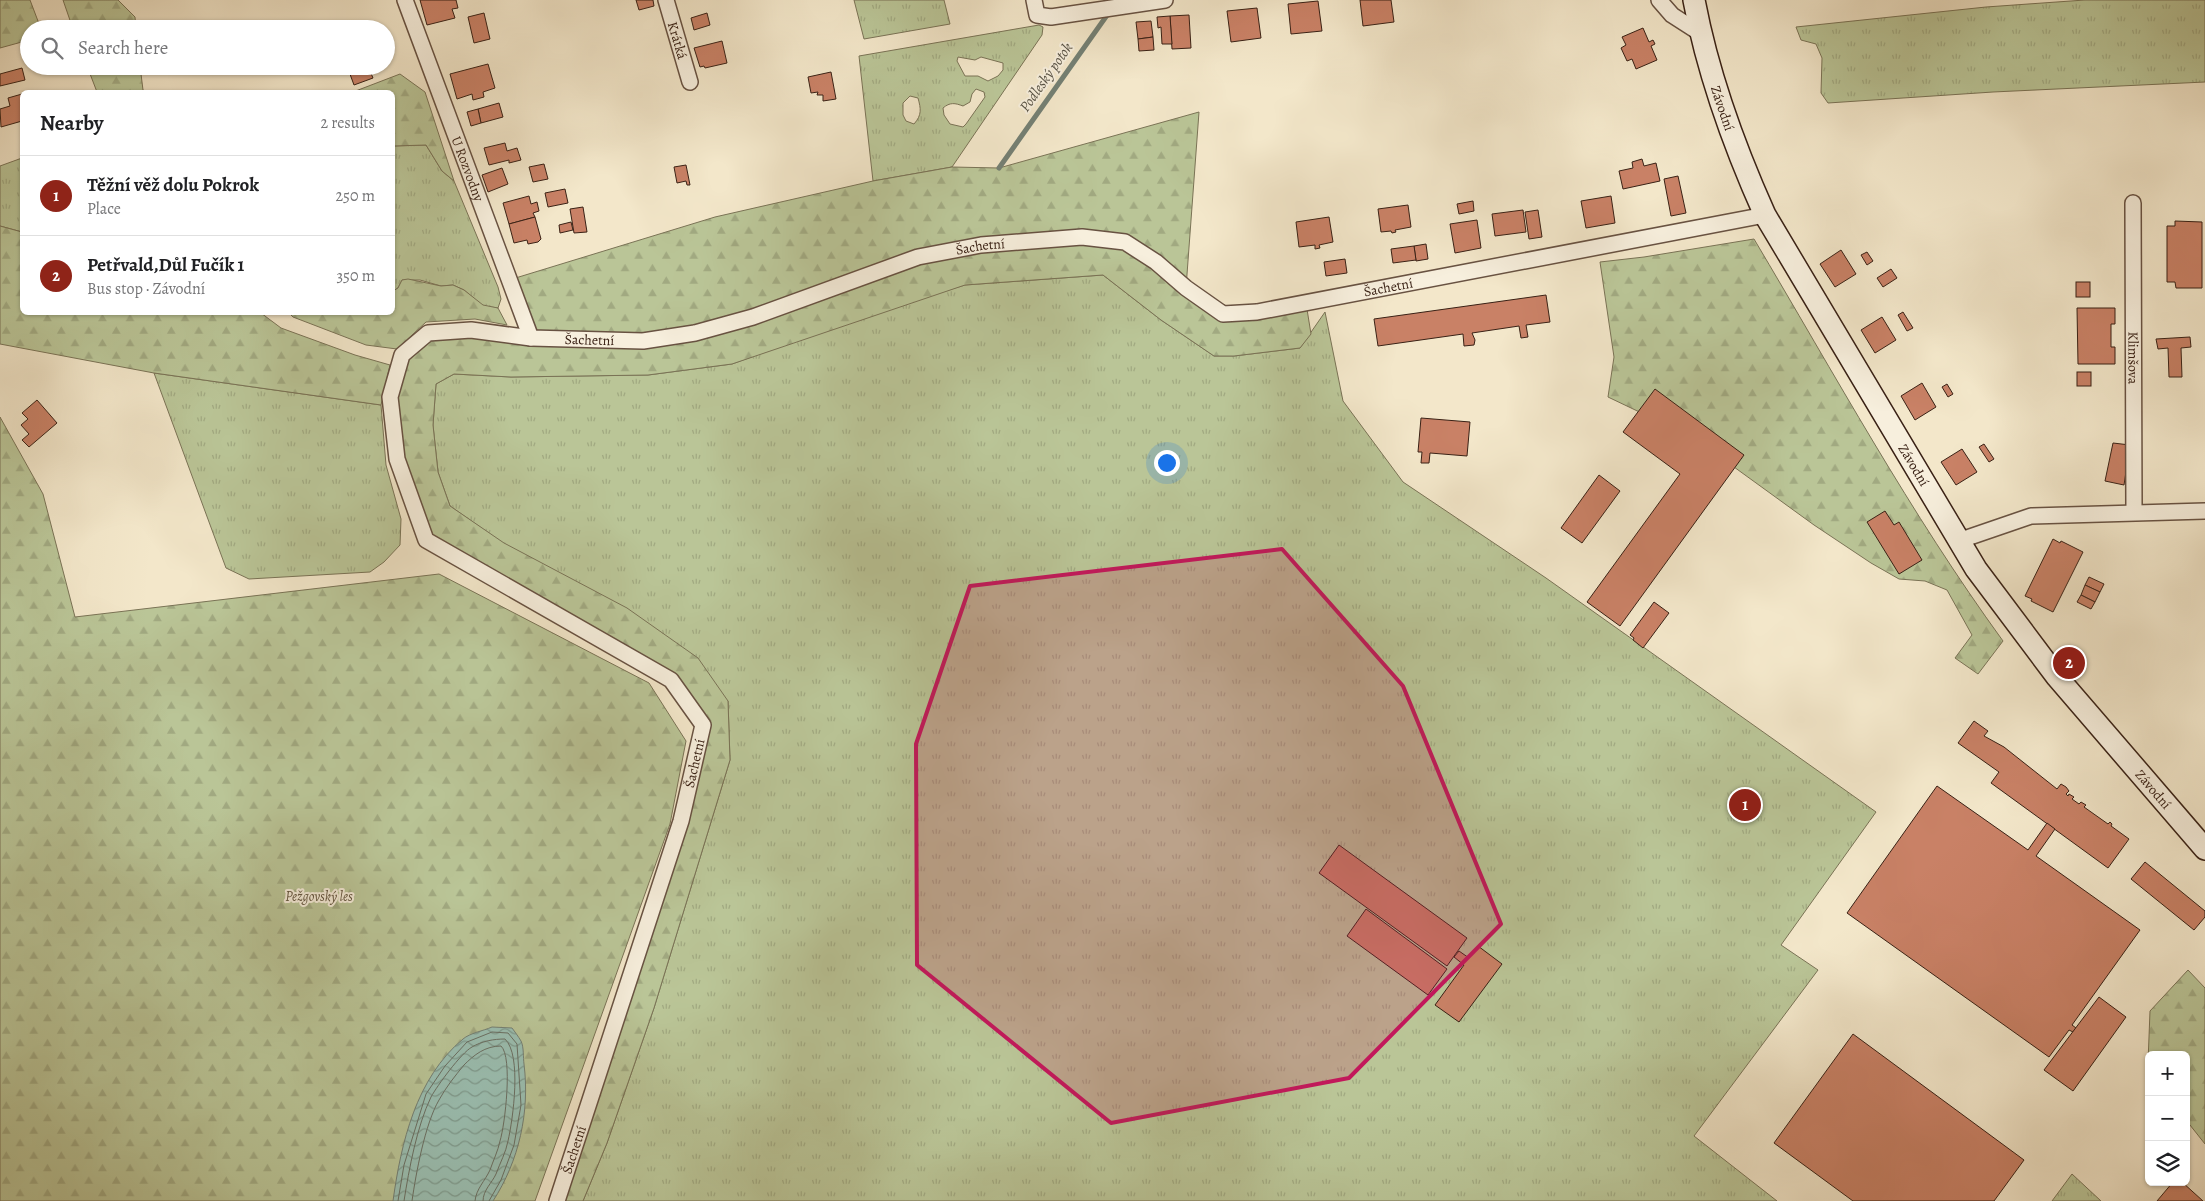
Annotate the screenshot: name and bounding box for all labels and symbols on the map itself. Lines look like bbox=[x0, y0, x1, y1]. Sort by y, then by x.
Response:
street label: Krátká bbox=[663, 19, 692, 62]
water label: Podleský potok bbox=[1015, 38, 1077, 116]
street label: Závodní bbox=[1706, 83, 1739, 134]
street label: U Rozvodny bbox=[447, 134, 488, 205]
street label: Šachetní bbox=[954, 234, 1006, 260]
street label: Šachetní bbox=[1362, 273, 1415, 301]
street label: Šachetní bbox=[564, 330, 615, 350]
street label: Klimšova bbox=[2123, 332, 2143, 385]
street label: Závodní bbox=[1894, 440, 1934, 490]
your location bbox=[1154, 450, 1180, 476]
pin: 2 bbox=[2053, 644, 2085, 682]
street label: Šachetní bbox=[680, 737, 710, 790]
street label: Závodní bbox=[2131, 766, 2175, 813]
pin: 1 bbox=[1729, 786, 1761, 824]
park label: Pežgovský les bbox=[285, 887, 353, 906]
street label: Šachetní bbox=[557, 1123, 591, 1176]

